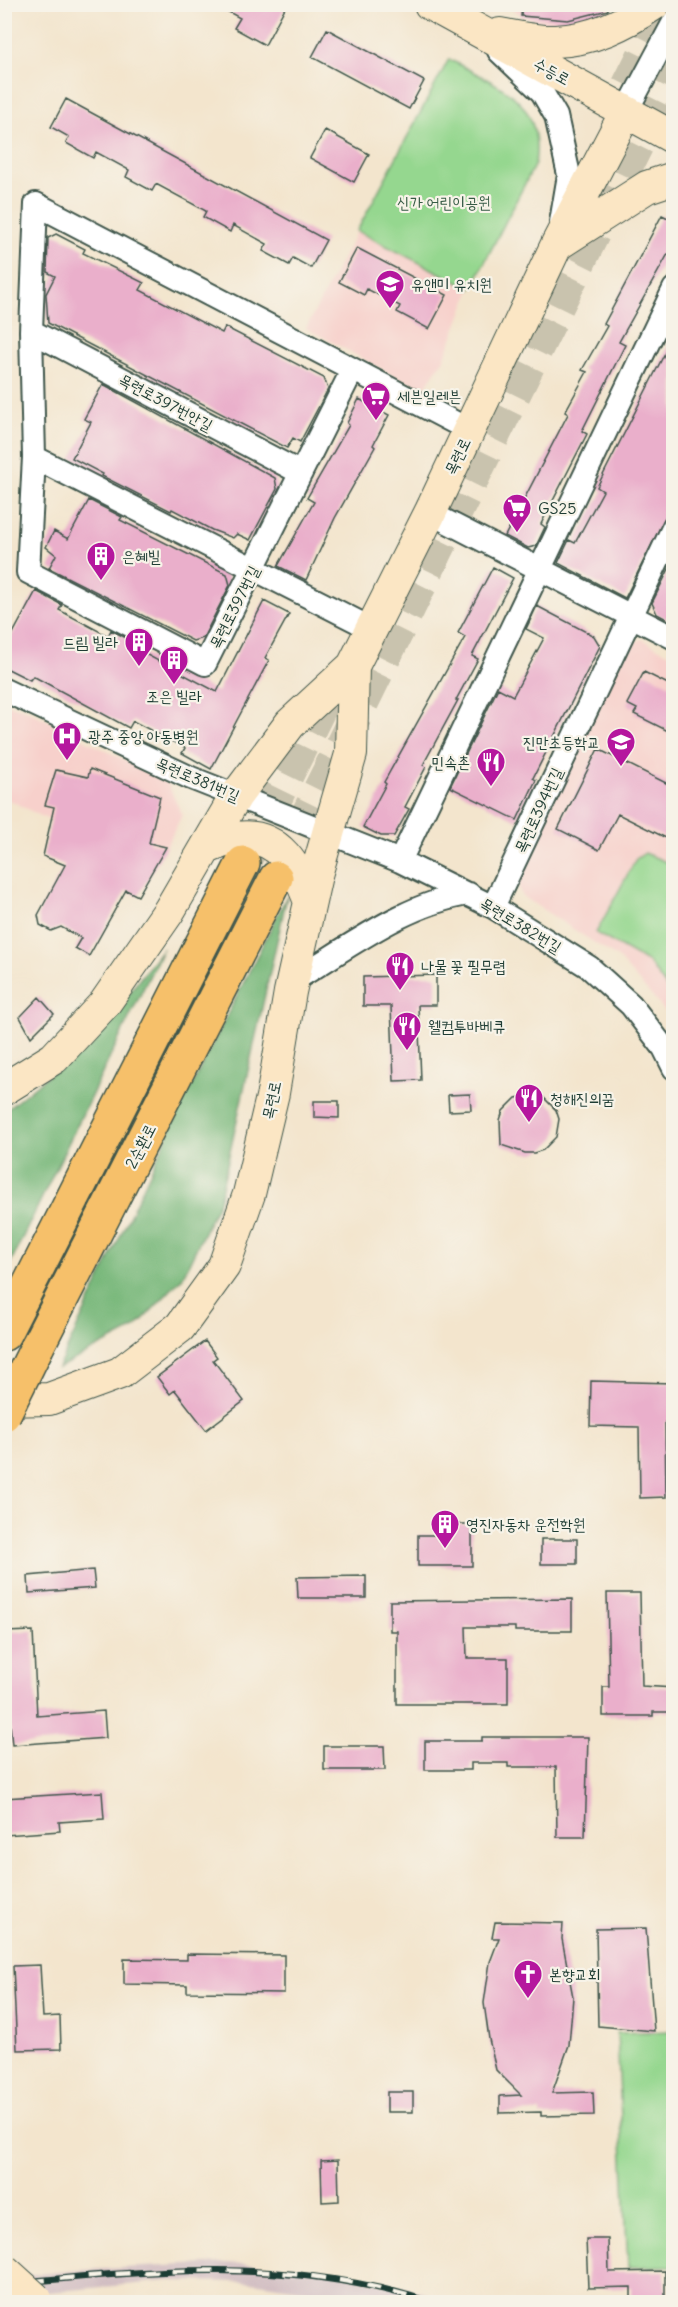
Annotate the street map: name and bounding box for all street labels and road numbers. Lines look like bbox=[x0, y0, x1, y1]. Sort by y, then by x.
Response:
street label: 수등로 bbox=[530, 53, 574, 89]
street label: 목련로397번안길 bbox=[116, 369, 216, 435]
street label: 목련로 bbox=[440, 434, 474, 478]
street label: 목련로397번길 bbox=[205, 562, 264, 652]
street label: 목련로381번길 bbox=[153, 752, 243, 806]
street label: 목련로394번길 bbox=[510, 764, 567, 856]
street label: 목련로382번길 bbox=[477, 893, 565, 957]
street label: 목련로 bbox=[257, 1079, 285, 1121]
street label: 2순환로 bbox=[120, 1120, 160, 1172]

